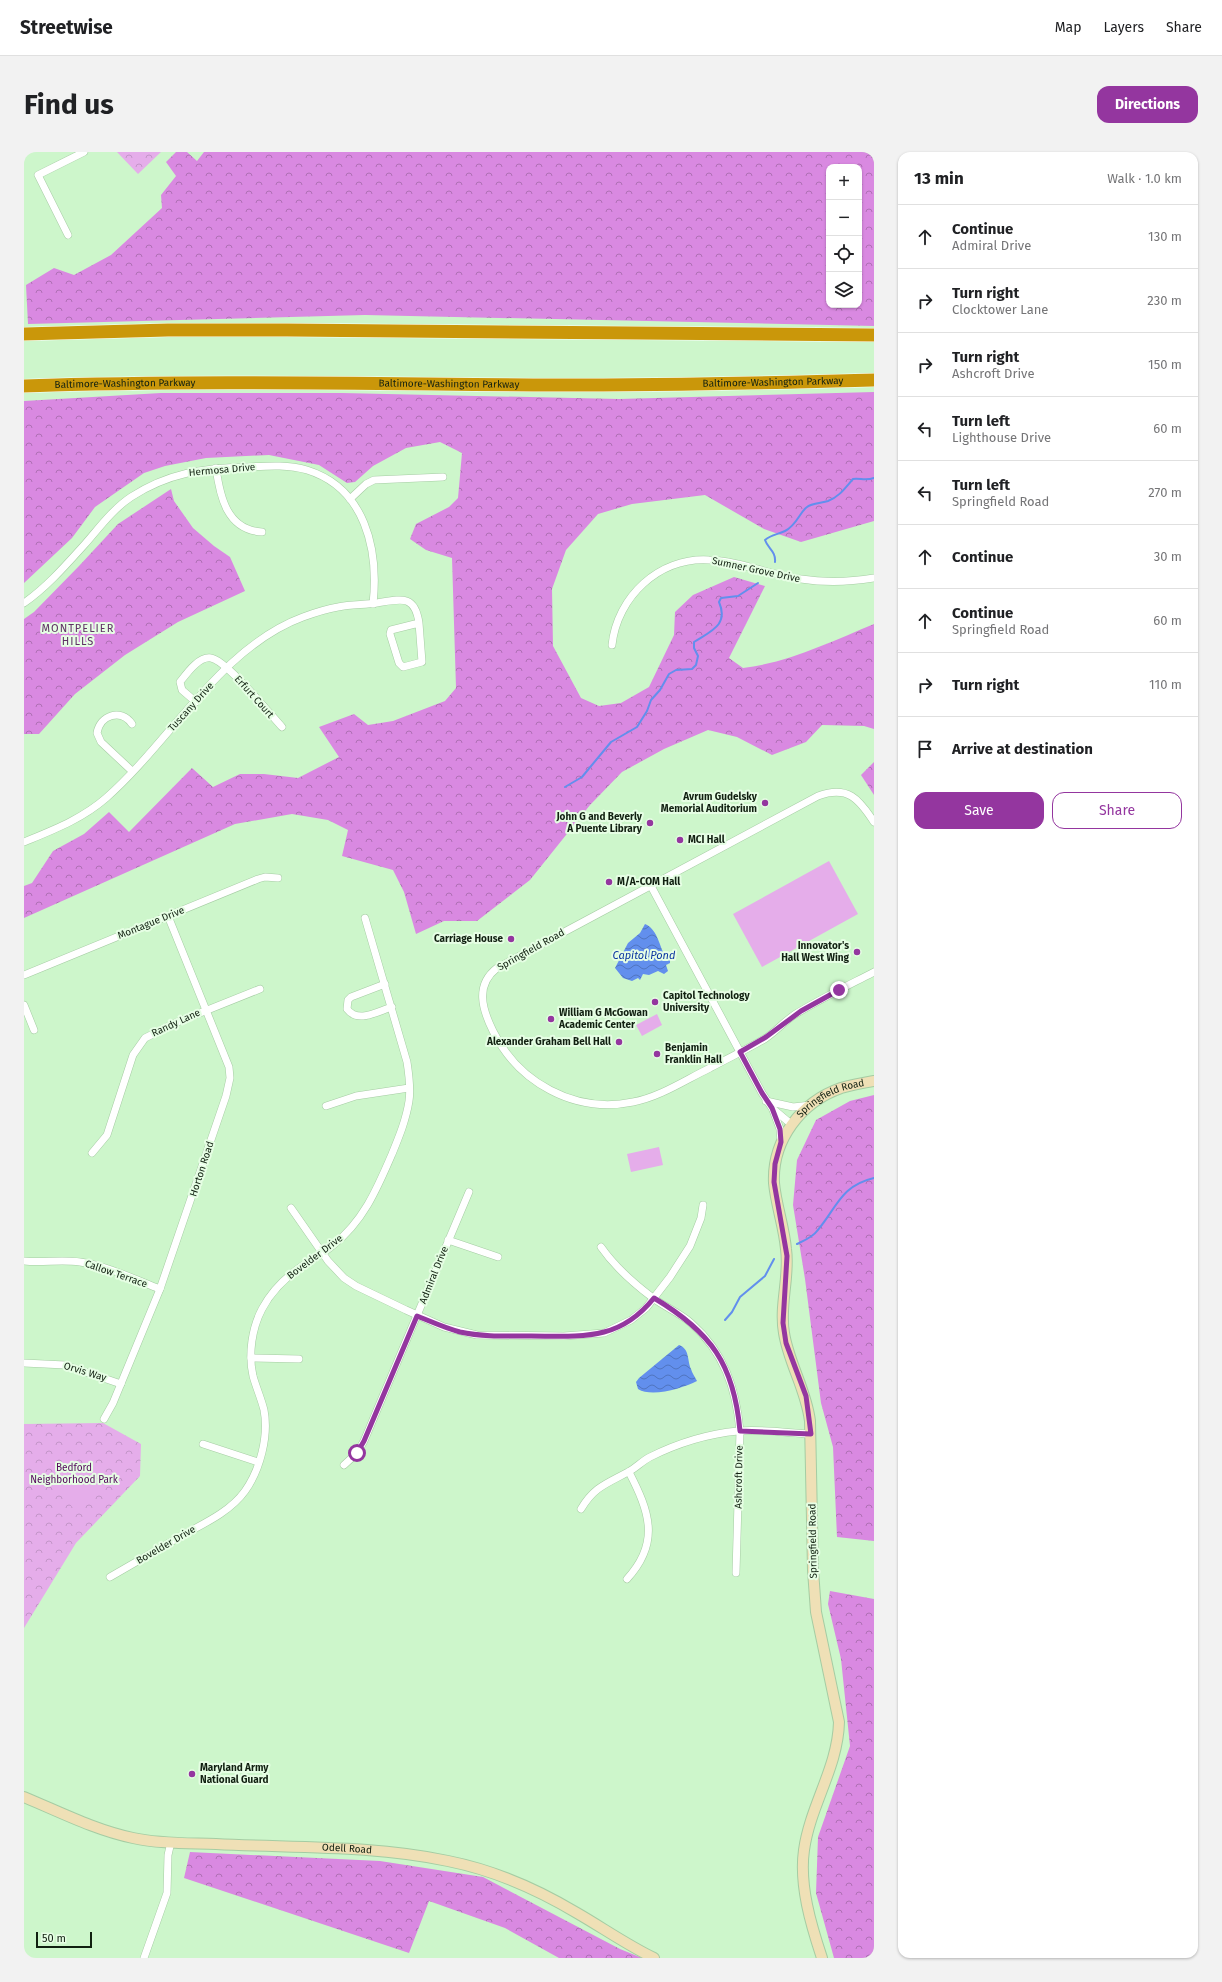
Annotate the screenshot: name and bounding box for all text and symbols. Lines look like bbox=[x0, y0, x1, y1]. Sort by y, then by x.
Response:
text: Streetwise bbox=[20, 16, 113, 39]
text: Map bbox=[1055, 19, 1081, 36]
text: Layers bbox=[1103, 19, 1144, 36]
text: Share bbox=[1166, 19, 1202, 36]
button: Directions bbox=[1097, 86, 1198, 123]
text: Find us bbox=[24, 88, 114, 121]
map controls bbox=[826, 164, 862, 308]
button: + bbox=[826, 164, 862, 200]
text: 13 min bbox=[914, 168, 964, 189]
text: Walk · 1.0 km bbox=[1107, 171, 1182, 186]
button: − bbox=[826, 200, 862, 236]
text: Continue bbox=[952, 220, 1013, 238]
icon: ahead bbox=[914, 226, 936, 248]
text: 130 m bbox=[1148, 229, 1182, 244]
button: locate bbox=[826, 236, 862, 272]
text: Admiral Drive bbox=[952, 238, 1031, 253]
button: layers bbox=[826, 272, 862, 308]
text: Turn right bbox=[952, 284, 1019, 302]
icon: right bbox=[914, 290, 936, 312]
text: 230 m bbox=[1147, 293, 1182, 308]
text: Clocktower Lane bbox=[952, 302, 1048, 317]
text: Turn right bbox=[952, 348, 1019, 366]
icon: right bbox=[914, 354, 936, 376]
text: 150 m bbox=[1148, 357, 1182, 372]
text: Ashcroft Drive bbox=[952, 366, 1035, 381]
street label: Baltimore-Washington Parkway bbox=[702, 375, 844, 390]
street label: Baltimore-Washington Parkway bbox=[54, 377, 196, 391]
street label: Baltimore-Washington Parkway bbox=[378, 377, 519, 391]
text: Turn left bbox=[952, 412, 1010, 430]
icon: left bbox=[914, 418, 936, 440]
text: 60 m bbox=[1153, 421, 1182, 436]
text: Lighthouse Drive bbox=[952, 430, 1051, 445]
street label: Hermosa Drive bbox=[188, 461, 256, 479]
text: Turn left bbox=[952, 476, 1010, 494]
icon: left bbox=[914, 482, 936, 504]
text: 270 m bbox=[1148, 485, 1182, 500]
text: Springfield Road bbox=[952, 494, 1049, 509]
icon: ahead bbox=[914, 546, 936, 568]
text: Continue bbox=[952, 548, 1013, 566]
text: 30 m bbox=[1154, 549, 1182, 564]
street label: Sumner Grove Drive bbox=[711, 555, 801, 585]
text: Continue bbox=[952, 604, 1013, 622]
icon: ahead bbox=[914, 610, 936, 632]
text: 60 m bbox=[1153, 613, 1182, 628]
district label: MONTPELIER HILLS bbox=[42, 622, 114, 648]
text: Springfield Road bbox=[952, 622, 1049, 637]
street label: Erfurt Court bbox=[232, 673, 276, 721]
icon: right bbox=[914, 674, 936, 696]
text: Turn right bbox=[952, 676, 1019, 694]
text: 110 m bbox=[1149, 677, 1182, 692]
street label: Tuscany Drive bbox=[166, 680, 216, 734]
icon: arrive bbox=[914, 738, 936, 760]
text: Arrive at destination bbox=[952, 740, 1093, 758]
place label: Avrum Gudelsky Memorial Auditorium bbox=[661, 791, 758, 815]
button: Save bbox=[914, 792, 1044, 829]
button: Share bbox=[1052, 792, 1182, 829]
marker: Avrum Gudelsky Memorial Auditorium bbox=[760, 798, 770, 808]
place label: John G and Beverly A Puente Library bbox=[555, 811, 643, 835]
marker: John G and Beverly A Puente Library bbox=[645, 818, 655, 828]
place label: MCI Hall bbox=[688, 834, 725, 846]
marker: MCI Hall bbox=[675, 835, 685, 845]
place label: M/A-COM Hall bbox=[617, 876, 680, 888]
marker: M/A-COM Hall bbox=[604, 877, 614, 887]
street label: Montague Drive bbox=[116, 904, 186, 942]
street label: Springfield Road bbox=[495, 927, 567, 973]
place label: Carriage House bbox=[434, 933, 503, 945]
marker: Carriage House bbox=[506, 934, 516, 944]
place label: Innovator's Hall West Wing bbox=[781, 940, 849, 964]
marker: Innovator's Hall West Wing bbox=[852, 947, 862, 957]
water label: Capitol Pond bbox=[613, 949, 676, 962]
route end bbox=[830, 981, 848, 999]
place label: Capitol Technology University bbox=[663, 990, 751, 1014]
marker: Capitol Technology University bbox=[650, 997, 660, 1007]
street label: Randy Lane bbox=[150, 1006, 202, 1040]
place label: William G McGowan Academic Center bbox=[558, 1007, 648, 1031]
marker: William G McGowan Academic Center bbox=[546, 1014, 556, 1024]
place label: Alexander Graham Bell Hall bbox=[486, 1036, 611, 1048]
marker: Alexander Graham Bell Hall bbox=[614, 1037, 624, 1047]
place label: Benjamin Franklin Hall bbox=[665, 1042, 722, 1066]
marker: Benjamin Franklin Hall bbox=[652, 1049, 662, 1059]
street label: Springfield Road bbox=[794, 1077, 865, 1120]
street label: Horton Road bbox=[187, 1140, 217, 1198]
street label: Bovelder Drive bbox=[285, 1232, 345, 1282]
street label: Admiral Drive bbox=[417, 1244, 451, 1306]
street label: Callow Terrace bbox=[83, 1258, 149, 1290]
street label: Orvis Way bbox=[62, 1360, 108, 1384]
route start bbox=[348, 1444, 366, 1462]
street label: Ashcroft Drive bbox=[732, 1445, 746, 1509]
park label: Bedford Neighborhood Park bbox=[30, 1462, 119, 1486]
street label: Springfield Road bbox=[806, 1503, 820, 1579]
street label: Bovelder Drive bbox=[134, 1523, 198, 1567]
place label: Maryland Army National Guard bbox=[200, 1762, 269, 1786]
marker: Maryland Army National Guard bbox=[187, 1769, 197, 1779]
street label: Odell Road bbox=[322, 1842, 372, 1856]
scale bar bbox=[36, 1930, 92, 1949]
text: 50 m bbox=[42, 1932, 66, 1945]

